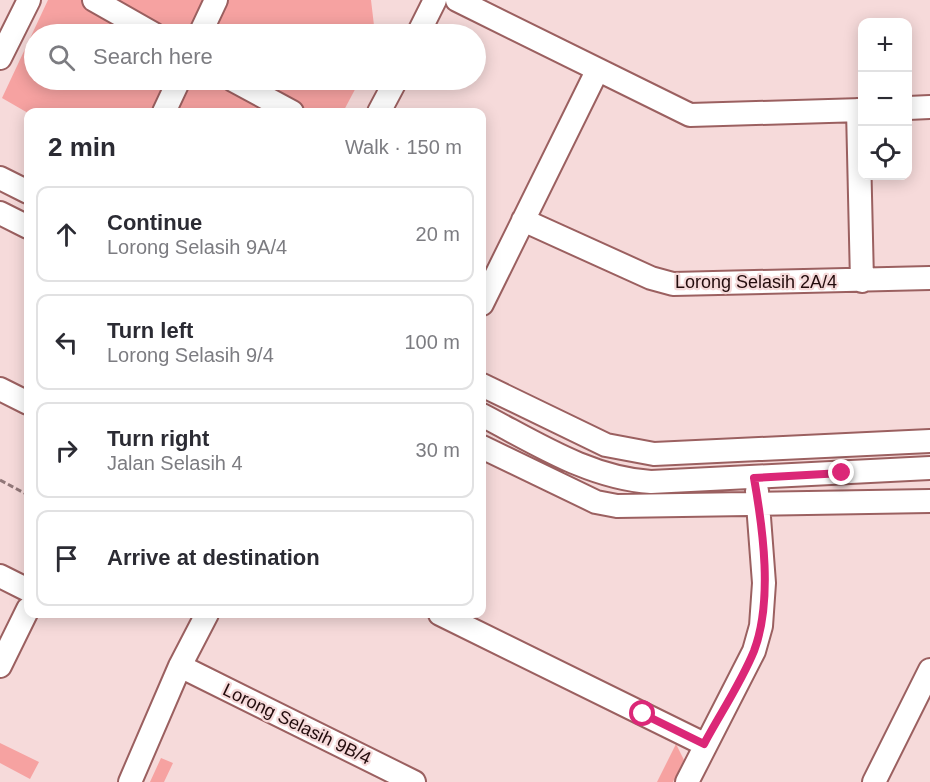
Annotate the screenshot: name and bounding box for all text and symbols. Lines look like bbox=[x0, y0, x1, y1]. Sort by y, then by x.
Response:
map controls bbox=[858, 18, 912, 180]
button: + bbox=[858, 18, 912, 72]
search box bbox=[24, 24, 486, 90]
icon: search bbox=[45, 41, 78, 74]
text: Search here bbox=[93, 44, 213, 69]
button: − bbox=[858, 72, 912, 126]
button: locate bbox=[858, 126, 912, 180]
text: 2 min bbox=[48, 132, 116, 162]
text: Walk · 150 m bbox=[345, 136, 462, 158]
text: Continue bbox=[107, 210, 202, 235]
icon: ahead bbox=[50, 218, 83, 251]
text: 20 m bbox=[416, 223, 460, 245]
text: Lorong Selasih 9A/4 bbox=[107, 236, 287, 258]
street label: Lorong Selasih 2A/4 bbox=[675, 272, 837, 292]
text: Turn left bbox=[107, 318, 193, 343]
icon: left bbox=[50, 326, 83, 359]
text: 100 m bbox=[404, 331, 460, 353]
text: Lorong Selasih 9/4 bbox=[107, 344, 274, 366]
text: Turn right bbox=[107, 426, 209, 451]
icon: right bbox=[50, 434, 83, 467]
text: 30 m bbox=[416, 439, 460, 461]
text: Jalan Selasih 4 bbox=[107, 452, 243, 474]
route end bbox=[828, 459, 854, 485]
icon: arrive bbox=[50, 542, 83, 575]
text: Arrive at destination bbox=[107, 545, 320, 570]
street label: Lorong Selasih 9B/4 bbox=[220, 679, 374, 769]
route start bbox=[629, 700, 655, 726]

